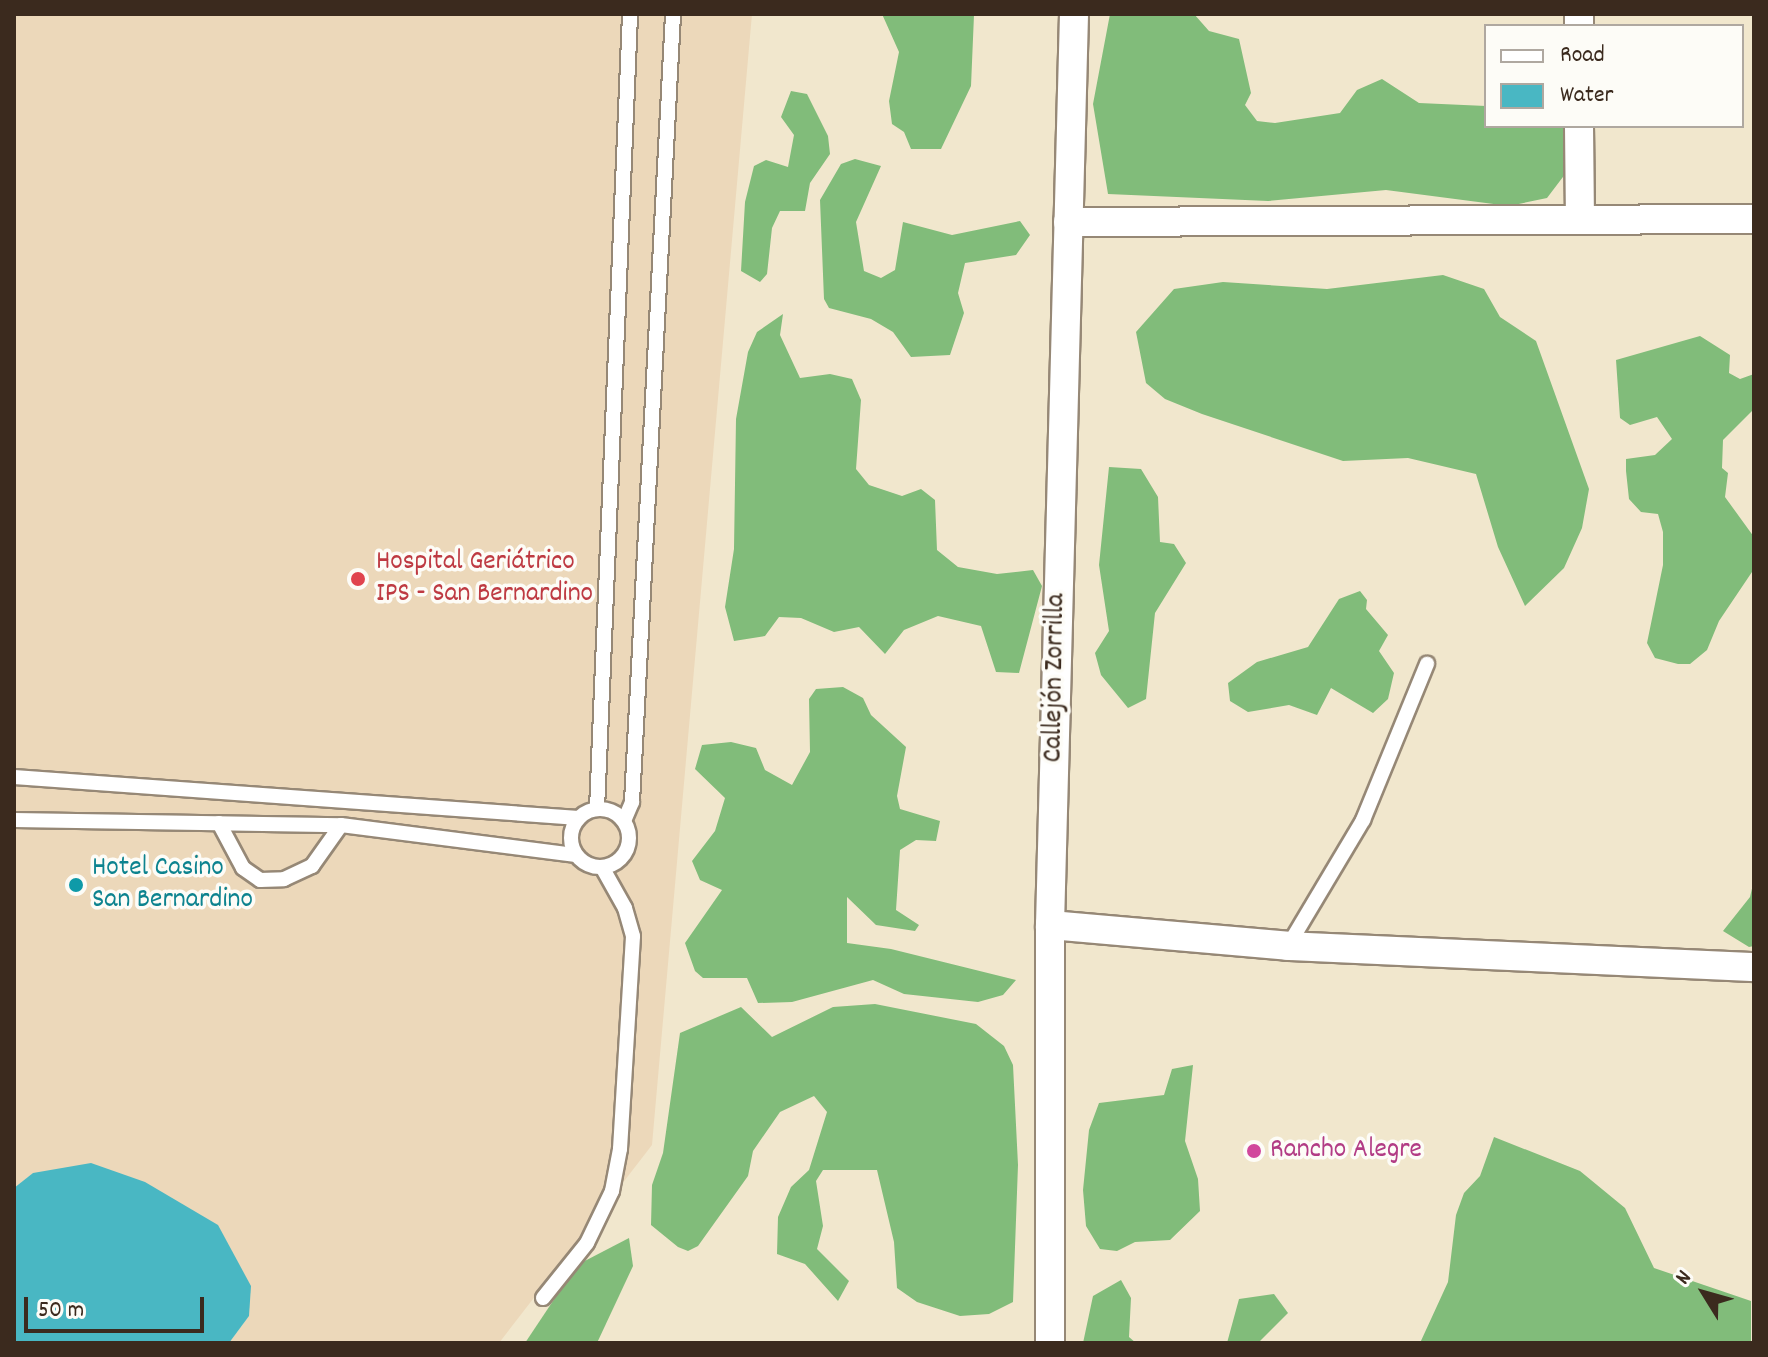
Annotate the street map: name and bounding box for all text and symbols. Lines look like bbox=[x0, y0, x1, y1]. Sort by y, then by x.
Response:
legend bbox=[1484, 24, 1744, 128]
text: Road bbox=[1560, 39, 1605, 73]
text: Water bbox=[1560, 79, 1613, 113]
place label: Hospital Geriátrico IPS - San Bernardino bbox=[376, 546, 593, 612]
marker: Hospital Geriátrico IPS - San Bernardino bbox=[347, 568, 369, 590]
street label: Callejón Zorrilla bbox=[1038, 593, 1074, 763]
place label: Hotel Casino San Bernardino bbox=[92, 852, 253, 918]
marker: Hotel Casino San Bernardino bbox=[67, 876, 85, 894]
place label: Rancho Alegre bbox=[1270, 1134, 1422, 1168]
marker: Rancho Alegre bbox=[1245, 1142, 1263, 1160]
north arrow bbox=[1664, 1253, 1744, 1333]
text: N bbox=[1669, 1265, 1700, 1292]
scale bar bbox=[28, 1281, 208, 1331]
text: 50 m bbox=[38, 1294, 84, 1328]

